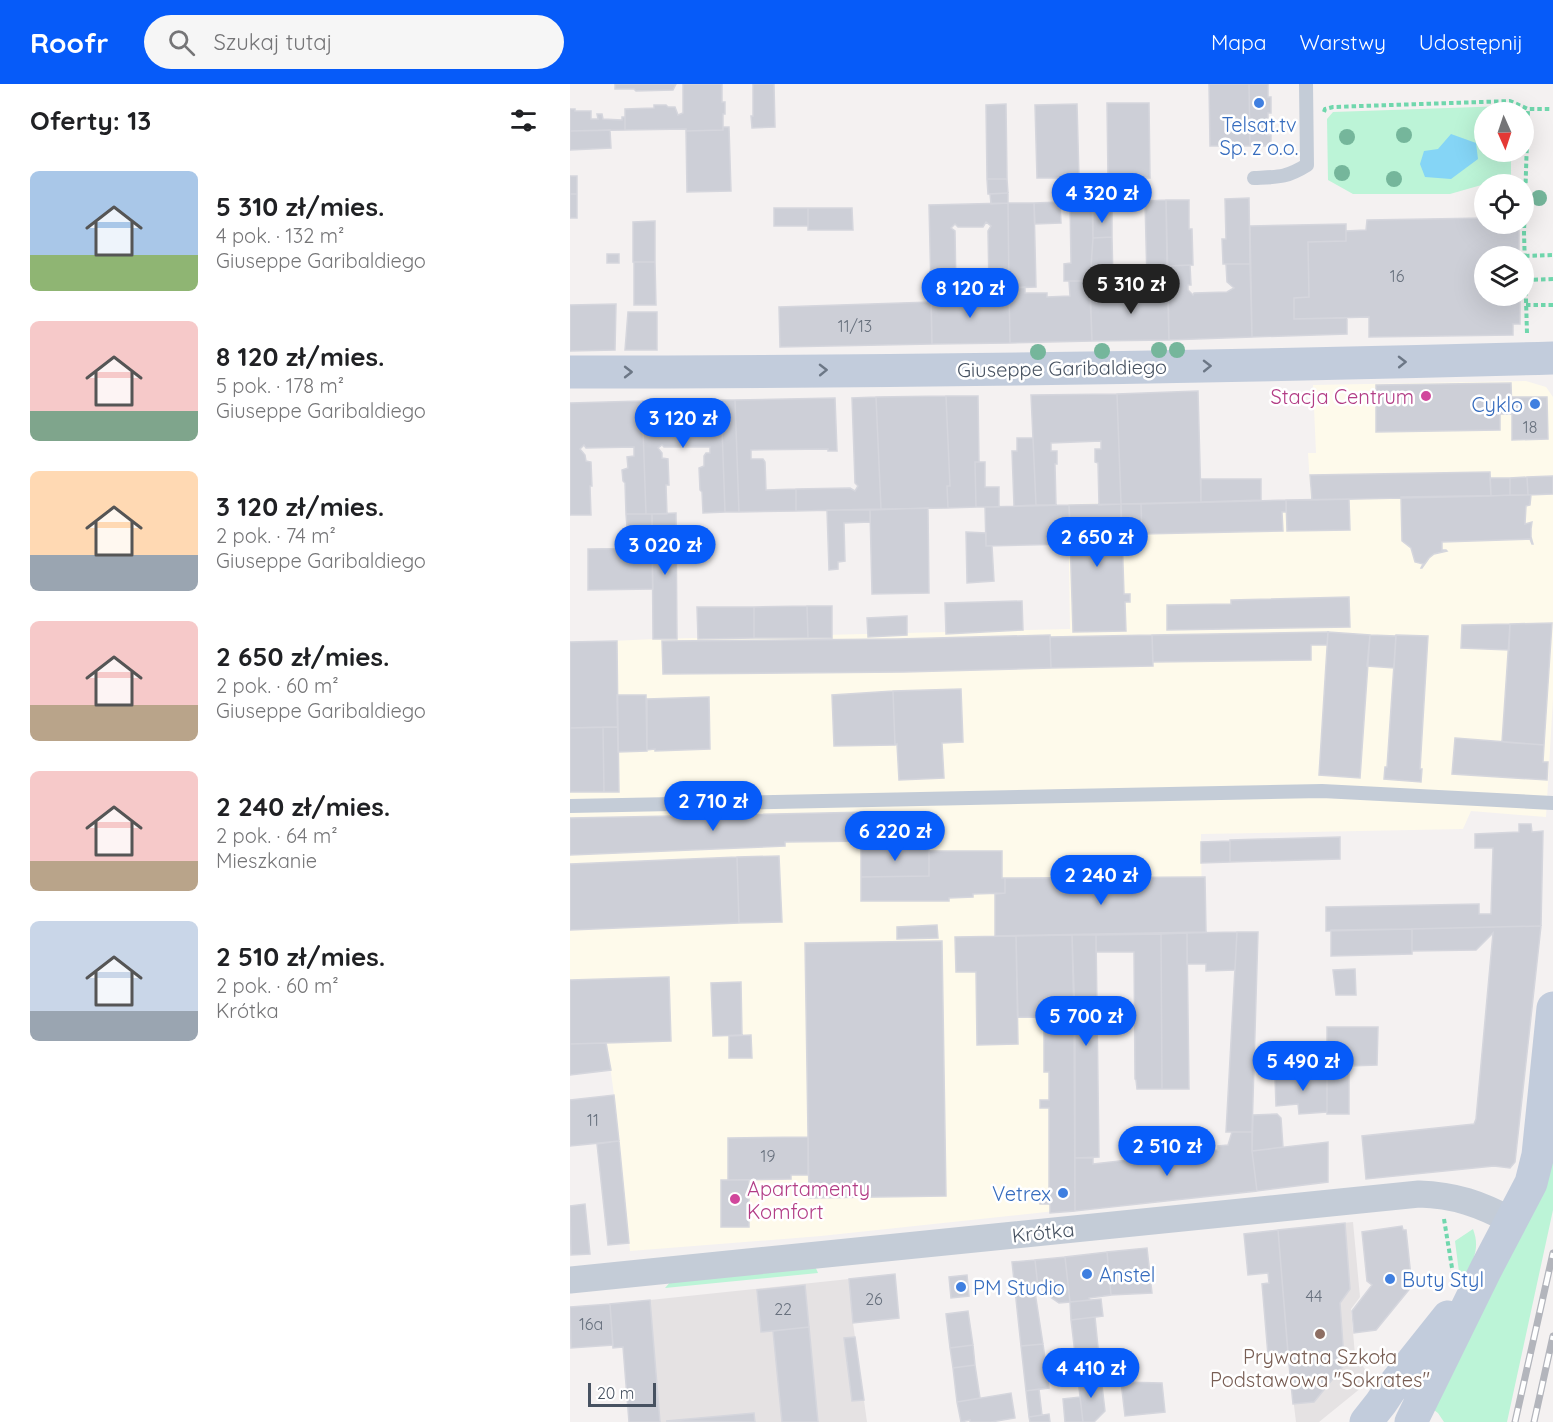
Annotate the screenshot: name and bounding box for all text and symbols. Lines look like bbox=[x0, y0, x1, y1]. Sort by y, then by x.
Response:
search box bbox=[144, 15, 564, 69]
text: Roofr bbox=[30, 25, 108, 60]
icon: search bbox=[165, 26, 198, 59]
text: Szukaj tutaj bbox=[213, 28, 333, 56]
text: Mapa bbox=[1211, 29, 1266, 55]
text: Warstwy bbox=[1299, 29, 1386, 55]
text: Udostępnij bbox=[1419, 29, 1523, 55]
marker: Telsat.tv Sp. z o.o. bbox=[1252, 96, 1266, 110]
north arrow bbox=[1474, 102, 1534, 162]
map controls bbox=[1474, 102, 1534, 306]
text: Oferty: 13 bbox=[30, 104, 151, 137]
icon: filters bbox=[507, 104, 540, 137]
place label: Telsat.tv Sp. z o.o. bbox=[1220, 112, 1298, 160]
pin: 4 320 zł bbox=[1040, 173, 1164, 224]
button: locate bbox=[1474, 174, 1534, 234]
text: 4 320 zł bbox=[1066, 180, 1138, 205]
text: 5 310 zł/mies. bbox=[216, 190, 384, 223]
icon: home bbox=[78, 195, 150, 267]
text: 4 pok. · 132 m² bbox=[216, 223, 344, 248]
button: layers bbox=[1474, 246, 1534, 306]
text: Giuseppe Garibaldiego bbox=[216, 248, 426, 273]
pin: 5 310 zł bbox=[1069, 264, 1193, 315]
house number: 16 bbox=[1390, 266, 1405, 286]
pin: 8 120 zł bbox=[908, 268, 1032, 319]
text: 5 310 zł bbox=[1097, 271, 1165, 296]
text: 8 120 zł bbox=[936, 275, 1004, 300]
house number: 11/13 bbox=[838, 316, 872, 336]
text: 8 120 zł/mies. bbox=[216, 340, 385, 373]
icon: home bbox=[78, 345, 150, 417]
street label: Giuseppe Garibaldiego bbox=[957, 354, 1167, 382]
one-way arrow bbox=[1398, 355, 1407, 368]
one-way arrow bbox=[1203, 360, 1212, 372]
one-way arrow bbox=[819, 364, 828, 377]
one-way arrow bbox=[624, 366, 633, 378]
text: 5 pok. · 178 m² bbox=[216, 373, 344, 398]
place label: Stacja Centrum bbox=[1271, 384, 1414, 409]
marker: Stacja Centrum bbox=[1419, 389, 1433, 403]
place label: Cyklo bbox=[1472, 392, 1523, 417]
marker: Cyklo bbox=[1528, 397, 1542, 411]
text: Giuseppe Garibaldiego bbox=[216, 398, 426, 423]
pin: 3 120 zł bbox=[621, 398, 745, 449]
text: 3 120 zł bbox=[649, 405, 717, 430]
house number: 18 bbox=[1523, 417, 1537, 437]
text: 3 120 zł/mies. bbox=[216, 490, 384, 523]
icon: home bbox=[78, 495, 150, 567]
pin: 2 650 zł bbox=[1035, 517, 1159, 568]
text: 2 pok. · 74 m² bbox=[216, 523, 336, 548]
text: 2 650 zł bbox=[1061, 524, 1133, 549]
pin: 3 020 zł bbox=[603, 525, 727, 576]
text: 3 020 zł bbox=[629, 532, 701, 557]
text: Giuseppe Garibaldiego bbox=[216, 548, 426, 573]
text: 2 650 zł/mies. bbox=[216, 640, 390, 673]
icon: home bbox=[78, 645, 150, 717]
text: 2 pok. · 60 m² bbox=[216, 673, 339, 698]
text: Giuseppe Garibaldiego bbox=[216, 698, 426, 723]
pin: 2 710 zł bbox=[651, 781, 775, 832]
text: 2 710 zł bbox=[678, 788, 748, 813]
text: 2 240 zł/mies. bbox=[216, 790, 390, 823]
icon: home bbox=[78, 795, 150, 867]
pin: 6 220 zł bbox=[833, 811, 957, 862]
text: 6 220 zł bbox=[859, 818, 931, 843]
text: 2 pok. · 64 m² bbox=[216, 823, 338, 848]
text: Mieszkanie bbox=[216, 848, 317, 873]
pin: 2 240 zł bbox=[1039, 855, 1163, 906]
text: 2 240 zł bbox=[1064, 862, 1138, 887]
text: 2 510 zł/mies. bbox=[216, 940, 385, 973]
icon: home bbox=[78, 945, 150, 1017]
text: 2 pok. · 60 m² bbox=[216, 973, 339, 998]
pin: 5 700 zł bbox=[1024, 996, 1148, 1047]
text: Krótka bbox=[216, 998, 279, 1023]
text: 5 700 zł bbox=[1049, 1003, 1123, 1028]
pin: 5 490 zł bbox=[1241, 1041, 1365, 1092]
text: 5 490 zł bbox=[1267, 1048, 1339, 1073]
house number: 11 bbox=[587, 1110, 599, 1130]
pin: 2 510 zł bbox=[1105, 1126, 1229, 1177]
text: 2 510 zł bbox=[1132, 1133, 1202, 1158]
house number: 19 bbox=[761, 1146, 775, 1166]
place label: Apartamenty Komfort bbox=[747, 1176, 870, 1224]
place label: Vetrex bbox=[992, 1181, 1051, 1206]
marker: Vetrex bbox=[1056, 1186, 1070, 1200]
marker: Apartamenty Komfort bbox=[728, 1192, 742, 1206]
street label: Krótka bbox=[1011, 1216, 1075, 1248]
place label: Anstel bbox=[1099, 1262, 1155, 1287]
marker: Anstel bbox=[1080, 1267, 1094, 1281]
place label: Buty Styl bbox=[1402, 1267, 1484, 1292]
marker: Buty Styl bbox=[1383, 1272, 1397, 1286]
place label: PM Studio bbox=[973, 1275, 1065, 1300]
marker: PM Studio bbox=[954, 1280, 968, 1294]
house number: 44 bbox=[1306, 1286, 1322, 1306]
house number: 26 bbox=[865, 1289, 883, 1309]
house number: 22 bbox=[774, 1299, 792, 1319]
house number: 16a bbox=[579, 1314, 603, 1334]
marker: Prywatna Szkoła Podstawowa "Sokrates" bbox=[1313, 1327, 1327, 1341]
place label: Prywatna Szkoła Podstawowa "Sokrates" bbox=[1210, 1344, 1430, 1392]
pin: 4 410 zł bbox=[1029, 1348, 1153, 1399]
text: 4 410 zł bbox=[1056, 1355, 1126, 1380]
scale bar bbox=[588, 1380, 656, 1408]
text: 20 m bbox=[597, 1383, 634, 1403]

